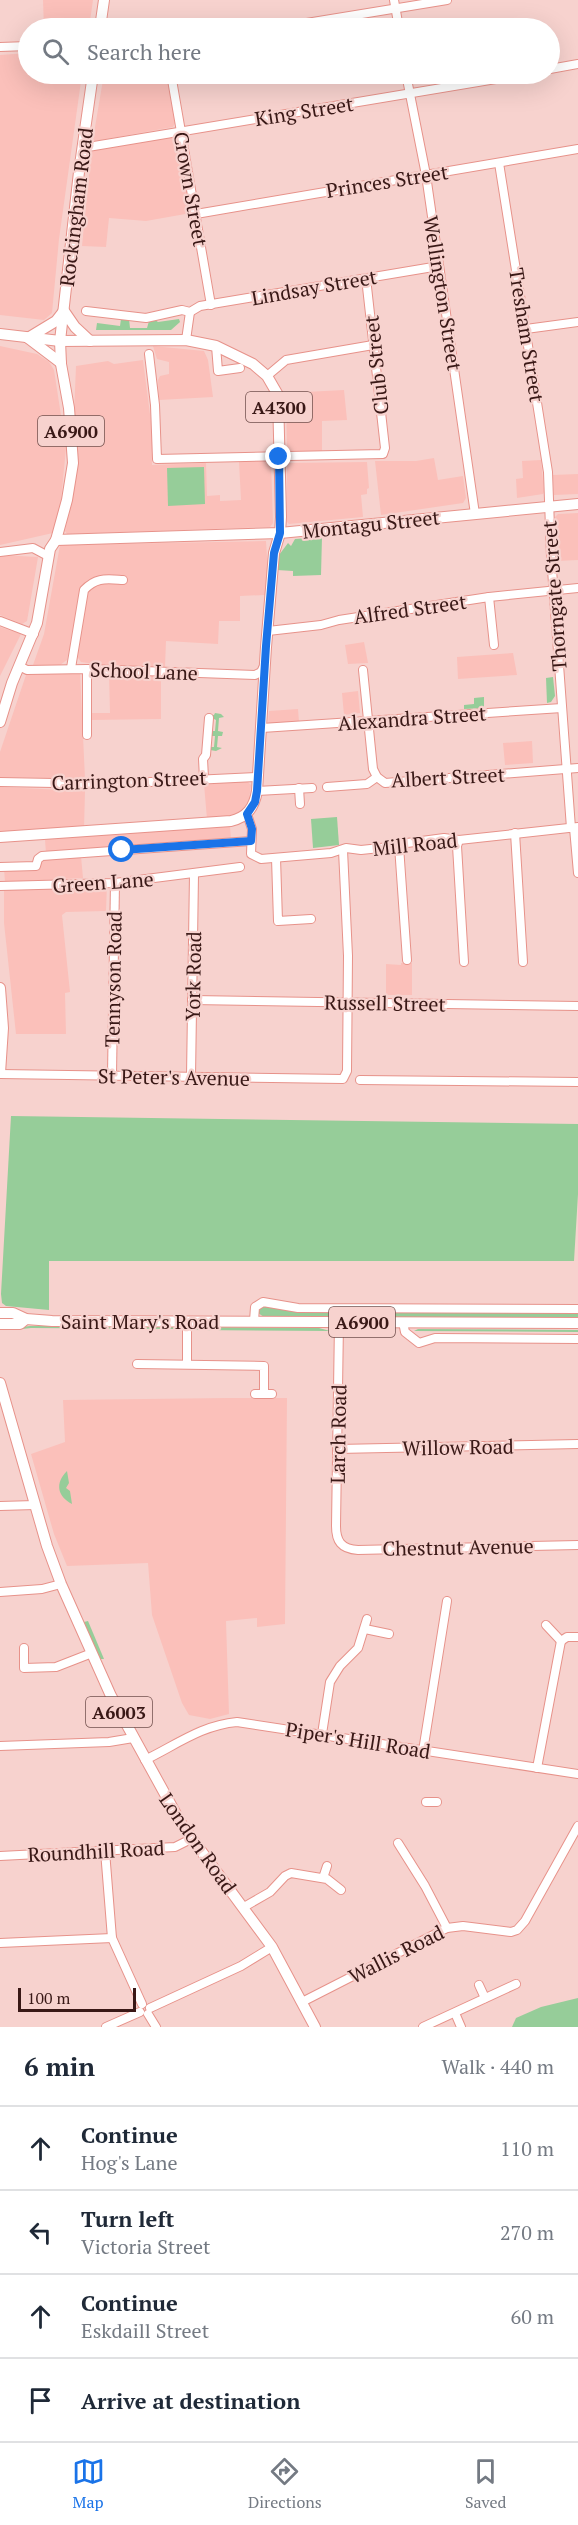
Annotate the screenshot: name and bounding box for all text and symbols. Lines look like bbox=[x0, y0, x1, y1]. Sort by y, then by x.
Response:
search box bbox=[18, 18, 560, 84]
icon: search bbox=[39, 35, 72, 68]
text: Search here bbox=[87, 37, 201, 66]
street label: King Street bbox=[253, 90, 356, 132]
street label: Rockingham Road bbox=[53, 126, 99, 288]
street label: Crown Street bbox=[168, 130, 214, 249]
street label: Princes Street bbox=[324, 158, 451, 204]
street label: Wellington Street bbox=[417, 214, 469, 373]
street label: Lindsay Street bbox=[249, 263, 379, 311]
street label: Tresham Street bbox=[503, 266, 551, 405]
street label: Club Street bbox=[357, 314, 395, 416]
road number: A4300 bbox=[246, 392, 312, 422]
road number: A6900 bbox=[38, 416, 104, 446]
route end bbox=[265, 443, 291, 469]
street label: Montagu Street bbox=[301, 503, 442, 545]
street label: Thorngate Street bbox=[535, 519, 573, 672]
street label: Alfred Street bbox=[352, 588, 469, 630]
street label: School Lane bbox=[90, 656, 198, 686]
street label: Alexandra Street bbox=[337, 699, 488, 737]
street label: Albert Street bbox=[390, 761, 506, 793]
street label: Carrington Street bbox=[51, 764, 208, 796]
street label: Mill Road bbox=[371, 826, 459, 862]
route start bbox=[108, 836, 134, 862]
street label: Green Lane bbox=[52, 865, 154, 899]
street label: Tennyson Road bbox=[98, 911, 128, 1047]
street label: York Road bbox=[179, 931, 207, 1021]
street label: Russell Street bbox=[324, 988, 447, 1018]
street label: St Peter's Avenue bbox=[98, 1062, 250, 1092]
road number: A6900 bbox=[329, 1307, 395, 1337]
street label: Saint Mary's Road bbox=[61, 1308, 219, 1335]
street label: Larch Road bbox=[324, 1384, 352, 1484]
street label: Willow Road bbox=[402, 1433, 514, 1461]
street label: Chestnut Avenue bbox=[382, 1532, 534, 1562]
road number: A6003 bbox=[86, 1697, 152, 1727]
street label: Piper's Hill Road bbox=[284, 1715, 432, 1765]
street label: London Road bbox=[153, 1787, 243, 1899]
street label: Roundhill Road bbox=[27, 1834, 165, 1868]
street label: Wallis Road bbox=[344, 1918, 448, 1990]
scale bar bbox=[18, 1985, 136, 2012]
text: 100 m bbox=[27, 1987, 70, 2009]
text: 6 min bbox=[24, 2049, 95, 2083]
text: Walk · 440 m bbox=[442, 2053, 554, 2080]
text: Continue bbox=[81, 2120, 178, 2149]
icon: ahead bbox=[24, 2132, 57, 2165]
text: 110 m bbox=[500, 2135, 554, 2162]
text: Hog's Lane bbox=[81, 2149, 178, 2176]
text: Turn left bbox=[81, 2204, 174, 2233]
icon: left bbox=[24, 2216, 57, 2249]
text: 270 m bbox=[500, 2219, 554, 2246]
text: Victoria Street bbox=[81, 2233, 211, 2260]
text: Continue bbox=[81, 2288, 178, 2317]
icon: ahead bbox=[24, 2300, 57, 2333]
text: 60 m bbox=[511, 2303, 554, 2330]
text: Eskdaill Street bbox=[81, 2317, 209, 2344]
icon: arrive bbox=[24, 2384, 57, 2417]
text: Arrive at destination bbox=[81, 2386, 300, 2415]
tab: Map bbox=[72, 2455, 105, 2513]
tab: Directions bbox=[248, 2455, 322, 2513]
tab: Saved bbox=[465, 2455, 506, 2513]

